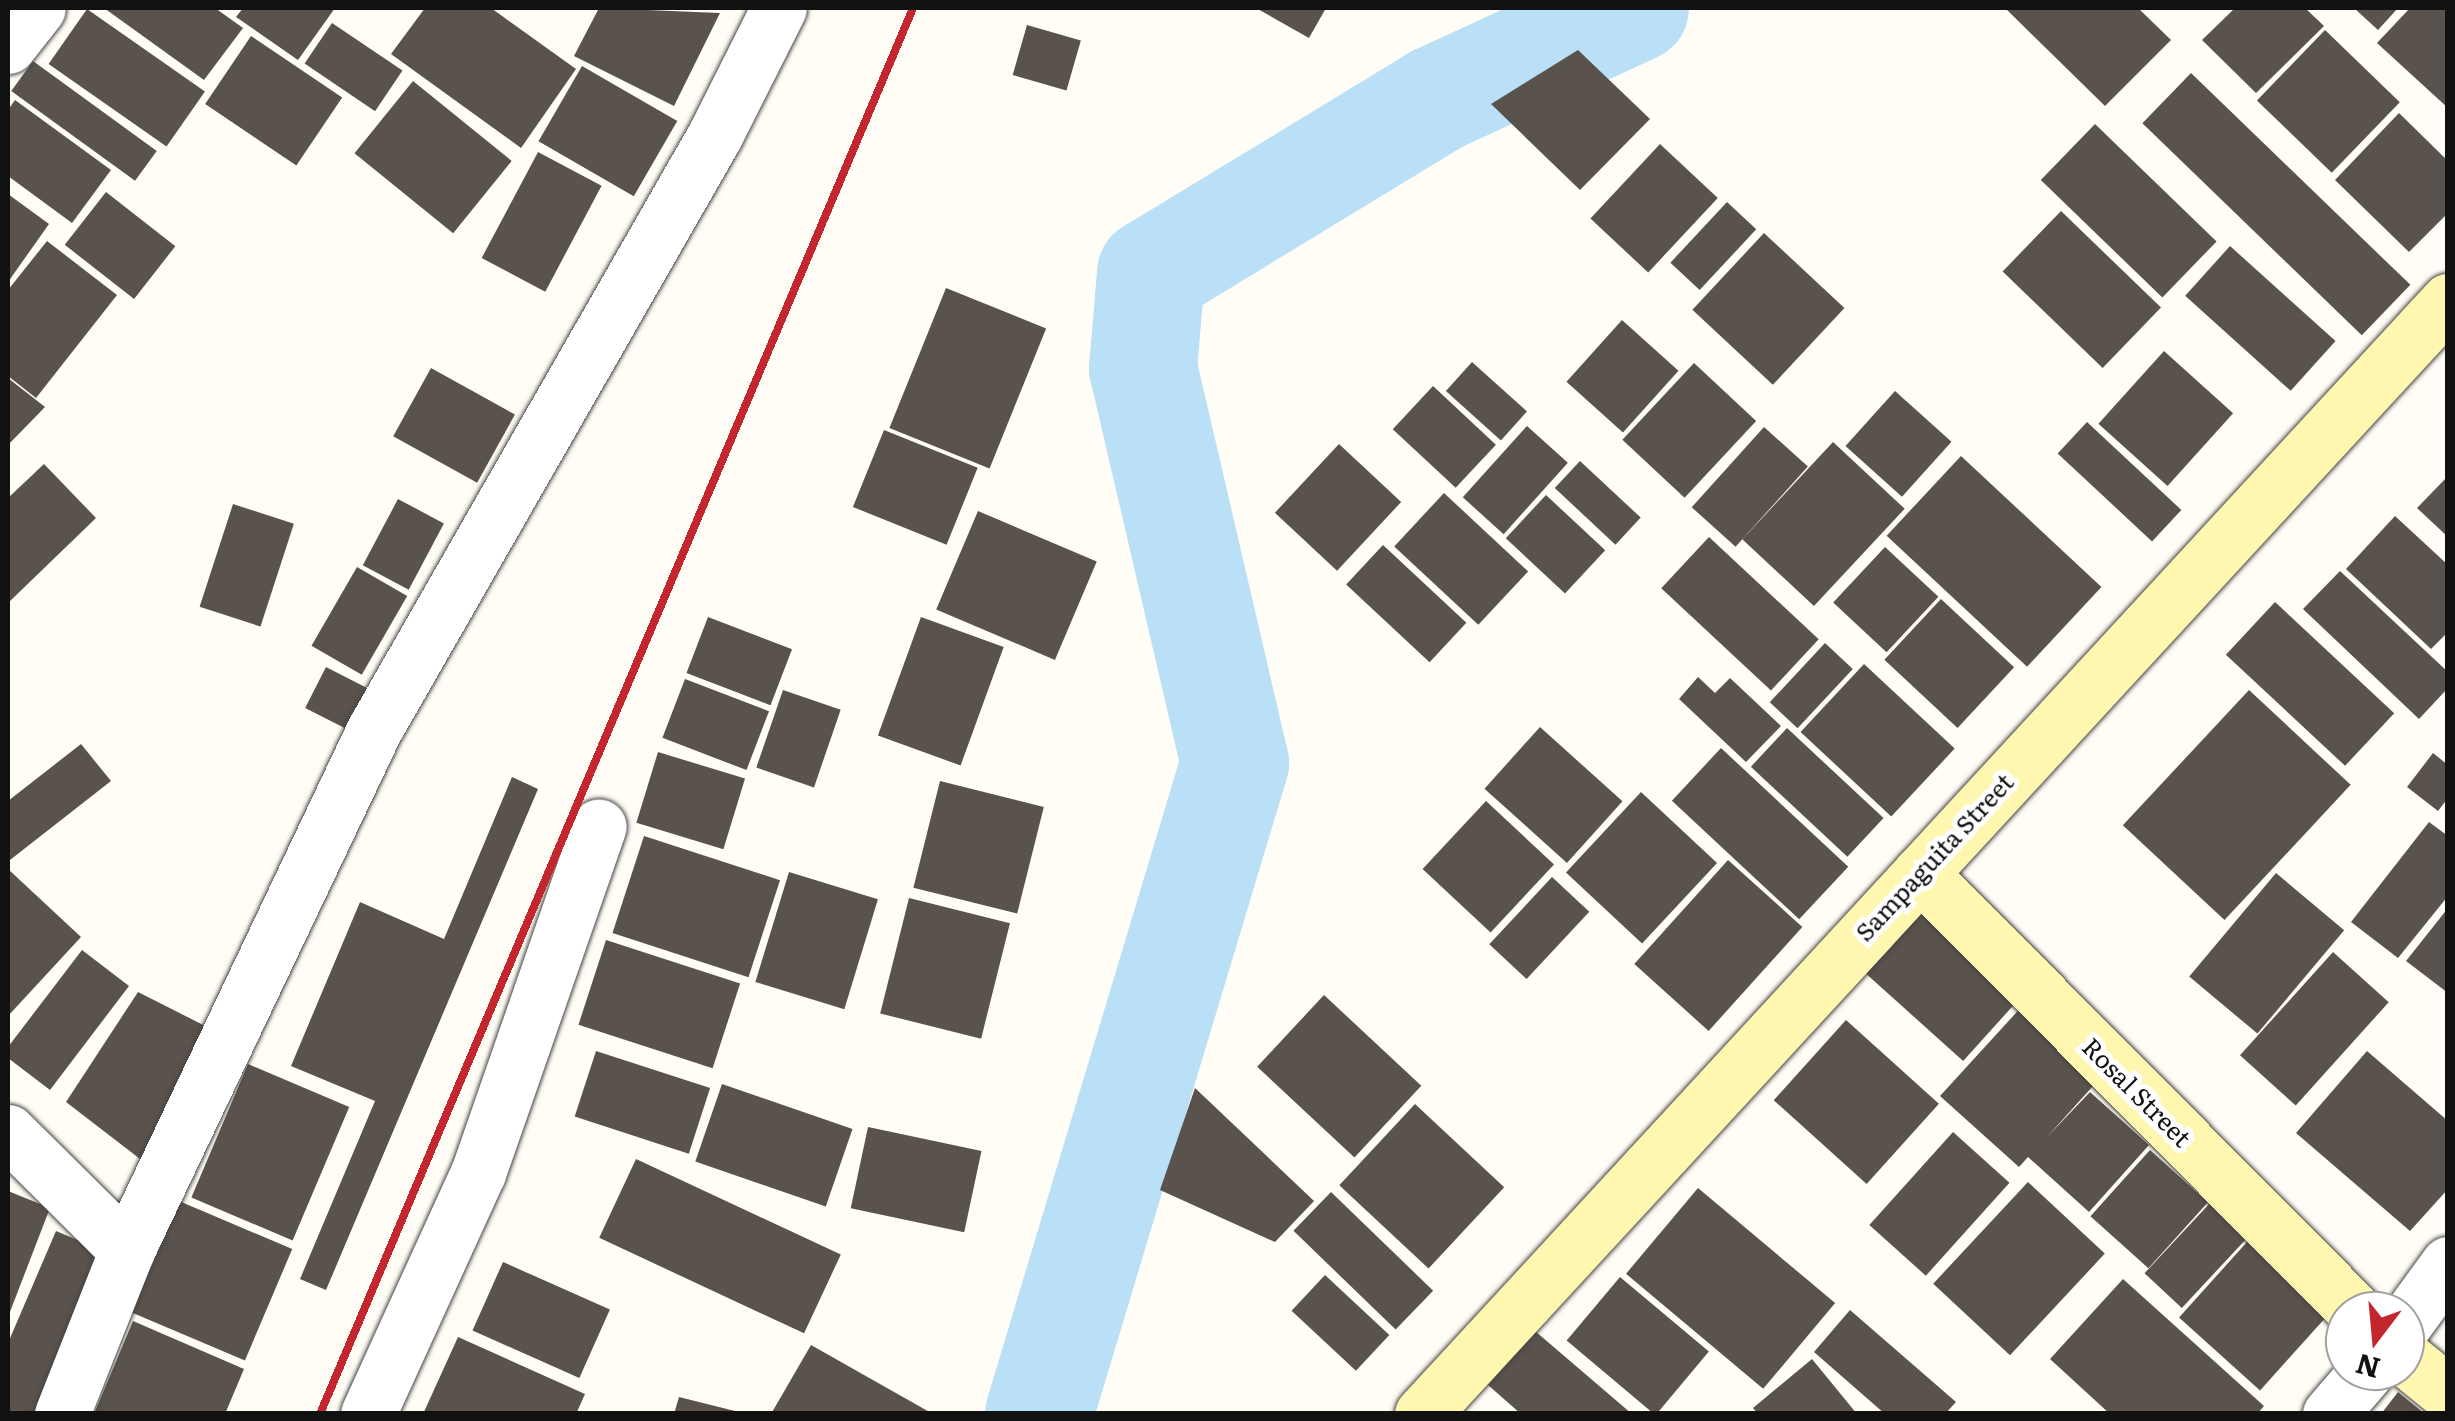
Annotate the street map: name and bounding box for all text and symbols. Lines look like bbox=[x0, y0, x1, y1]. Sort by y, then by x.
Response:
street label: Sampaguita Street bbox=[1849, 767, 2019, 947]
street label: Rosal Street bbox=[2076, 1031, 2198, 1153]
north arrow bbox=[2325, 1291, 2425, 1391]
text: N bbox=[2350, 1344, 2384, 1391]

